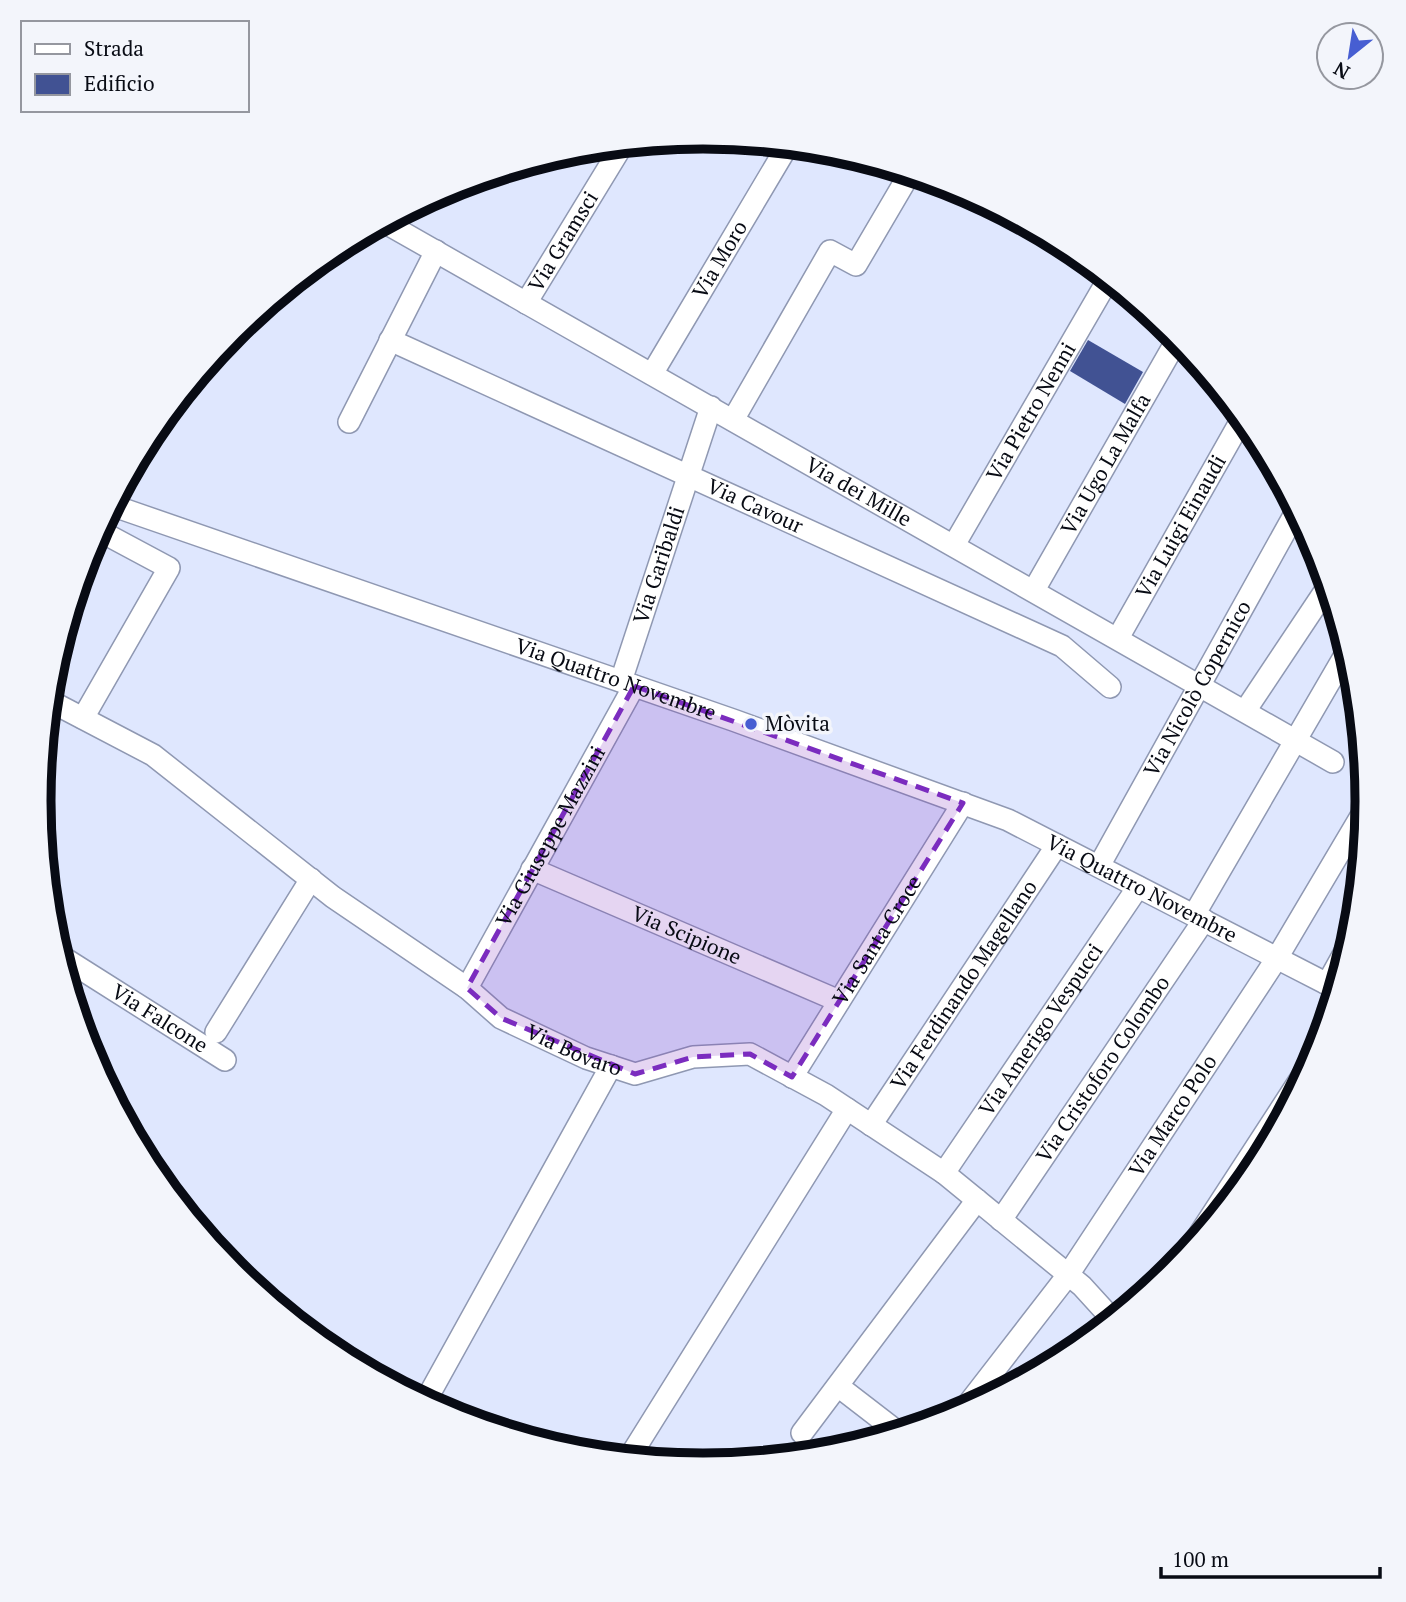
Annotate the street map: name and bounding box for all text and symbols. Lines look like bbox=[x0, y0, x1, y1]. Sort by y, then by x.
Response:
legend bbox=[21, 21, 248, 112]
north arrow bbox=[1315, 21, 1385, 91]
text: Strada bbox=[84, 34, 144, 62]
text: N bbox=[1328, 56, 1354, 86]
text: Edificio bbox=[84, 69, 155, 97]
street label: Via Gramsci bbox=[521, 186, 604, 296]
street label: Via Moro bbox=[685, 215, 753, 303]
street label: Via Pietro Nenni bbox=[979, 337, 1082, 486]
street label: Via Ugo La Malfa bbox=[1054, 388, 1157, 539]
street label: Via Luigi Einaudi bbox=[1128, 449, 1232, 603]
street label: Via dei Mille bbox=[801, 450, 917, 532]
street label: Via Cavour bbox=[703, 471, 808, 539]
street label: Via Garibaldi bbox=[626, 502, 690, 627]
street label: Via Nicolò Copernico bbox=[1137, 595, 1257, 781]
street label: Via Quattro Novembre bbox=[512, 631, 720, 726]
place label: Mòvita bbox=[765, 709, 830, 737]
marker: Mòvita bbox=[743, 716, 759, 732]
street label: Via Giuseppe Mazzini bbox=[489, 741, 611, 931]
street label: Via Quattro Novembre bbox=[1042, 827, 1242, 948]
street label: Via Santa Croce bbox=[825, 870, 927, 1010]
street label: Via Ferdinando Magellano bbox=[883, 874, 1043, 1095]
street label: Via Scipione bbox=[628, 899, 746, 970]
street label: Via Amerigo Vespucci bbox=[972, 938, 1109, 1121]
street label: Via Cristoforo Colombo bbox=[1029, 970, 1175, 1168]
street label: Via Falcone bbox=[107, 977, 214, 1059]
street label: Via Bovaro bbox=[522, 1017, 626, 1082]
street label: Via Marco Polo bbox=[1122, 1049, 1223, 1182]
scale bar bbox=[1161, 1536, 1380, 1580]
text: 100 m bbox=[1172, 1545, 1229, 1573]

